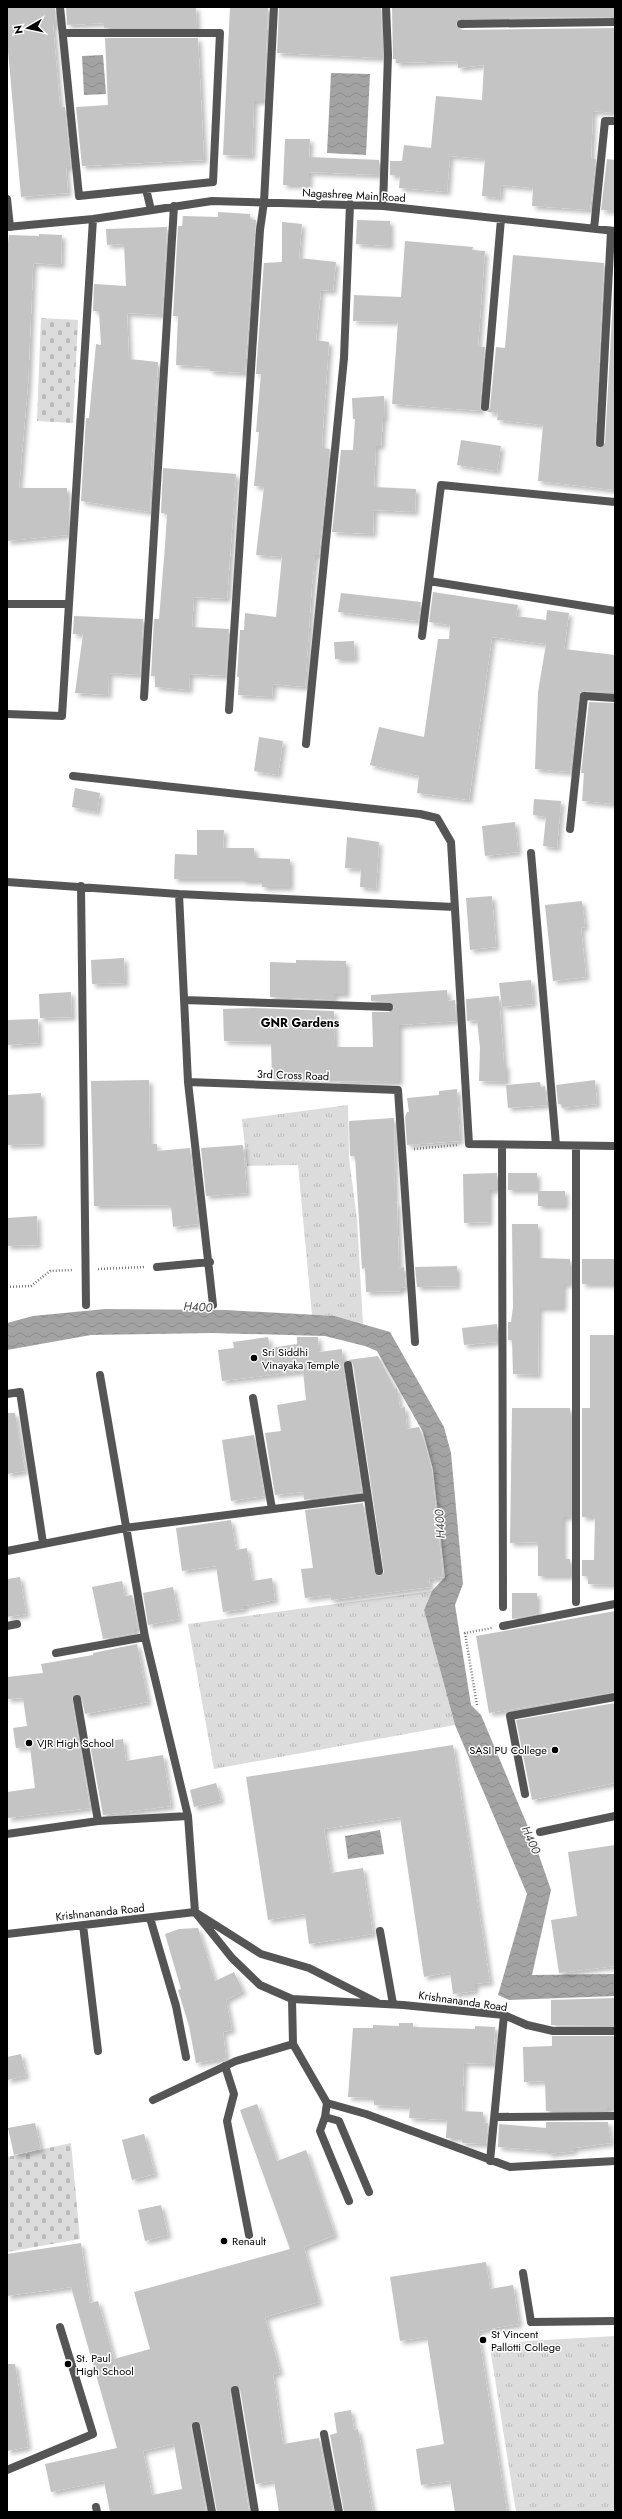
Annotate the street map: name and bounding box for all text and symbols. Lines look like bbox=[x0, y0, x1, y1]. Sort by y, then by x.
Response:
north arrow bbox=[8, 8, 48, 48]
text: N bbox=[10, 24, 27, 35]
street label: Nagashree Main Road bbox=[302, 184, 406, 206]
district label: GNR Gardens bbox=[261, 1014, 340, 1032]
street label: 3rd Cross Road bbox=[257, 1066, 329, 1084]
water label: H400 bbox=[183, 1297, 213, 1317]
place label: Sri Siddhi Vinayaka Temple bbox=[262, 1344, 340, 1373]
marker: Sri Siddhi Vinayaka Temple bbox=[249, 1353, 259, 1363]
water label: H400 bbox=[430, 1509, 450, 1539]
place label: VJR High School bbox=[37, 1735, 114, 1751]
marker: VJR High School bbox=[24, 1738, 34, 1748]
place label: SASI PU College bbox=[469, 1742, 547, 1758]
marker: SASI PU College bbox=[550, 1745, 560, 1755]
water label: H400 bbox=[517, 1823, 545, 1857]
street label: Krishnananda Road bbox=[55, 1899, 145, 1925]
street label: Krishnananda Road bbox=[418, 1987, 508, 2015]
place label: Renault bbox=[232, 2233, 266, 2249]
marker: Renault bbox=[219, 2236, 229, 2246]
place label: St Vincent Pallotti College bbox=[491, 2326, 561, 2355]
marker: St Vincent Pallotti College bbox=[478, 2335, 488, 2345]
place label: St. Paul High School bbox=[76, 2350, 134, 2379]
marker: St. Paul High School bbox=[63, 2359, 73, 2369]

